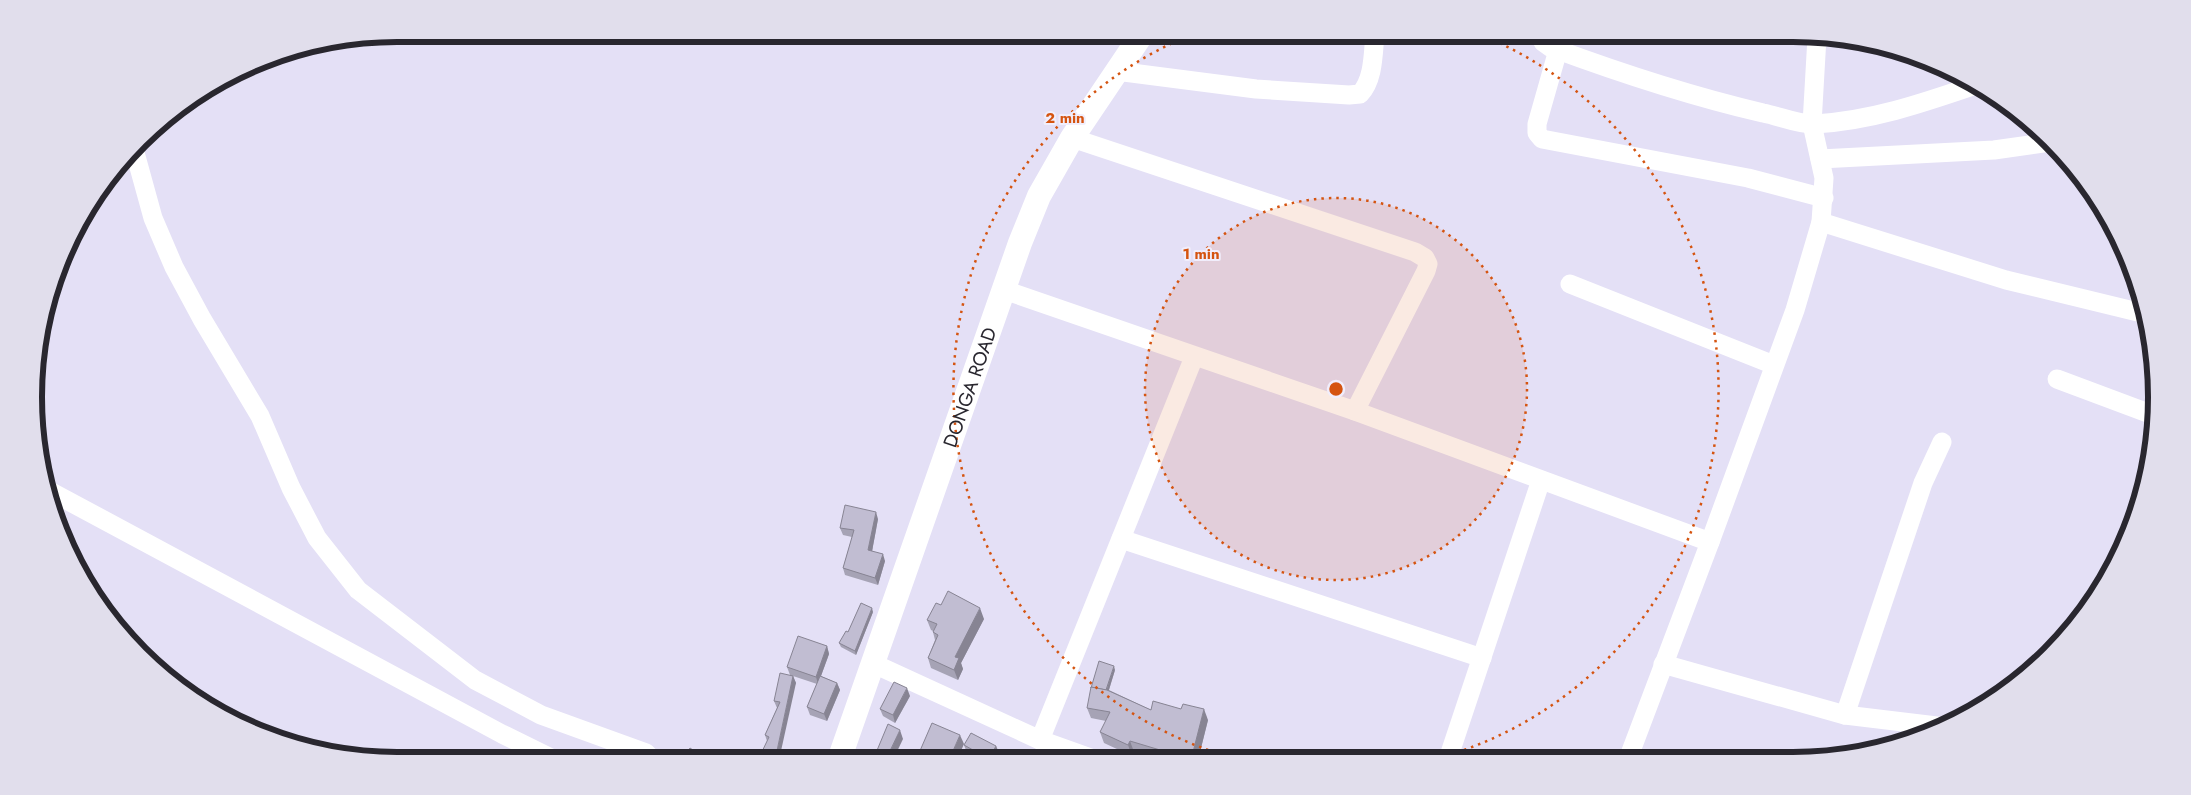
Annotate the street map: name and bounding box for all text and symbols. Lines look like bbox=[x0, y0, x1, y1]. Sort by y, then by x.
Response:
text: 2 min bbox=[1045, 107, 1085, 129]
text: 1 min bbox=[1182, 243, 1220, 265]
street label: DONGA ROAD bbox=[936, 324, 1004, 451]
centre of rings bbox=[1327, 380, 1345, 398]

